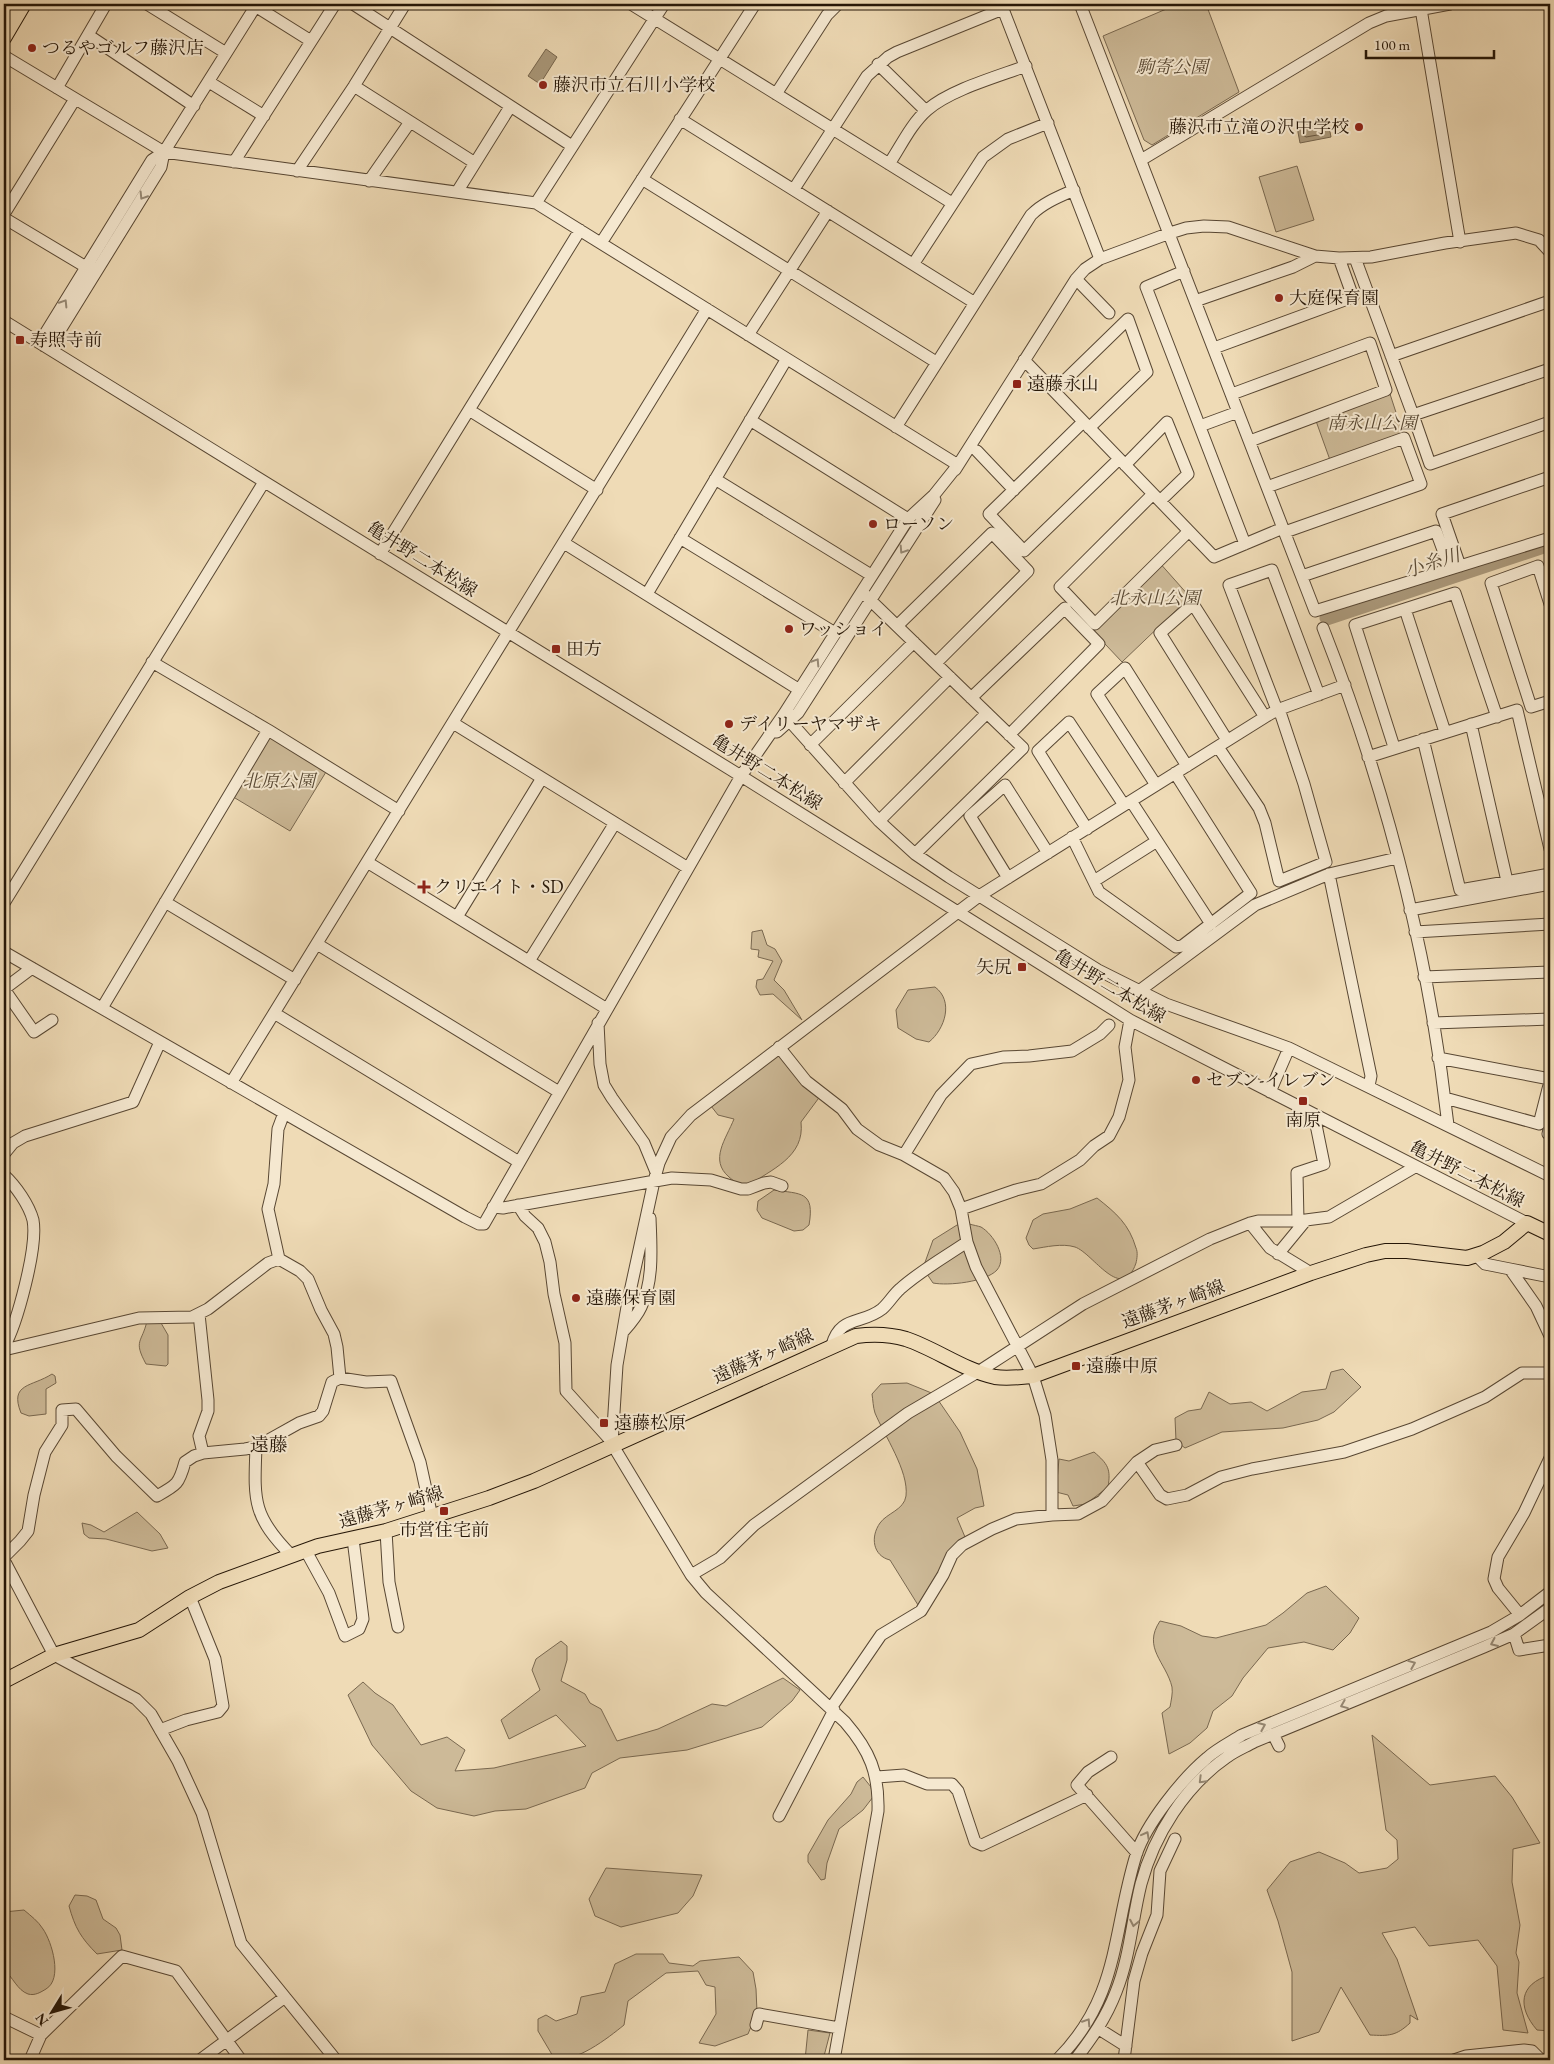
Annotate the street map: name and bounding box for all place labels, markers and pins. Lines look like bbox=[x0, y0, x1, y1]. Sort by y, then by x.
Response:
place label: つるやゴルフ藤沢店 bbox=[42, 36, 204, 59]
marker: つるやゴルフ藤沢店 bbox=[26, 42, 38, 54]
place label: 藤沢市立石川小学校 bbox=[553, 73, 715, 96]
marker: 藤沢市立石川小学校 bbox=[537, 79, 549, 91]
place label: 藤沢市立滝の沢中学校 bbox=[1169, 115, 1349, 138]
marker: 藤沢市立滝の沢中学校 bbox=[1353, 121, 1365, 133]
place label: 大庭保育園 bbox=[1289, 286, 1379, 309]
marker: 大庭保育園 bbox=[1273, 292, 1285, 304]
place label: 寿照寺前 bbox=[30, 328, 102, 351]
marker: 寿照寺前 bbox=[14, 334, 26, 346]
place label: 遠藤永山 bbox=[1027, 372, 1099, 395]
marker: 遠藤永山 bbox=[1011, 378, 1023, 390]
place label: ローソン bbox=[883, 512, 954, 535]
marker: ローソン bbox=[867, 518, 879, 530]
place label: ワッショイ bbox=[799, 617, 888, 640]
marker: ワッショイ bbox=[783, 623, 795, 635]
place label: 田方 bbox=[566, 637, 602, 660]
marker: 田方 bbox=[550, 643, 562, 655]
place label: デイリーヤマザキ bbox=[739, 712, 882, 735]
marker: デイリーヤマザキ bbox=[723, 718, 735, 730]
place label: クリエイト・SD bbox=[434, 875, 564, 898]
marker: クリエイト・SD bbox=[418, 881, 430, 893]
place label: 矢尻 bbox=[976, 955, 1012, 978]
marker: 矢尻 bbox=[1016, 961, 1028, 973]
place label: セブン-イレブン bbox=[1206, 1068, 1336, 1091]
marker: セブン-イレブン bbox=[1190, 1074, 1202, 1086]
marker: 南原 bbox=[1297, 1095, 1309, 1107]
place label: 南原 bbox=[1285, 1108, 1321, 1131]
place label: 遠藤保育園 bbox=[586, 1286, 676, 1309]
marker: 遠藤保育園 bbox=[570, 1292, 582, 1304]
place label: 遠藤中原 bbox=[1086, 1354, 1158, 1377]
marker: 遠藤中原 bbox=[1070, 1360, 1082, 1372]
place label: 遠藤松原 bbox=[614, 1411, 686, 1434]
marker: 遠藤松原 bbox=[598, 1417, 610, 1429]
marker: 市営住宅前 bbox=[438, 1505, 450, 1517]
place label: 市営住宅前 bbox=[399, 1518, 489, 1541]

